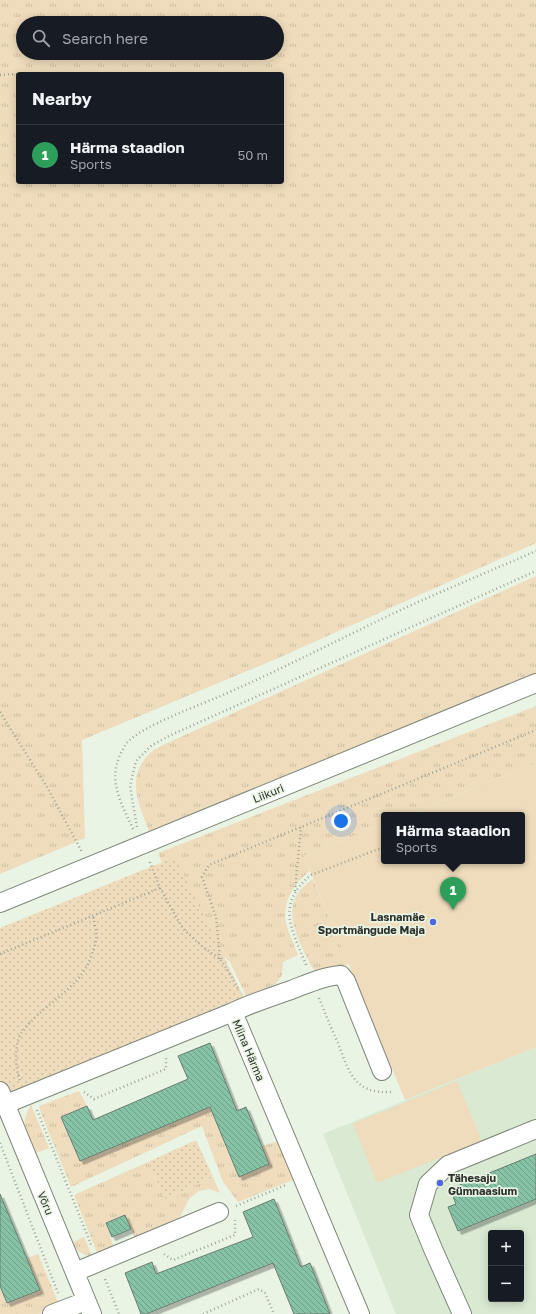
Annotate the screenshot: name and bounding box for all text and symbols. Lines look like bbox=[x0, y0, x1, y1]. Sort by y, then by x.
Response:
search box bbox=[16, 16, 284, 60]
icon: search bbox=[30, 27, 52, 49]
text: Search here bbox=[62, 29, 148, 47]
text: Nearby bbox=[32, 88, 92, 109]
text: Härma staadion bbox=[70, 138, 185, 156]
text: 1 bbox=[42, 147, 48, 163]
text: 50 m bbox=[238, 147, 268, 163]
text: Sports bbox=[70, 156, 112, 172]
street label: Liikuri bbox=[251, 781, 285, 805]
your location bbox=[331, 811, 351, 831]
popup bbox=[381, 812, 525, 864]
text: Härma staadion bbox=[396, 821, 510, 839]
text: Sports bbox=[396, 839, 437, 855]
pin: 1 bbox=[440, 877, 466, 910]
place label: Lasnamäe Sportmängude Maja bbox=[318, 910, 426, 936]
marker: Lasnamäe Sportmängude Maja bbox=[428, 917, 438, 927]
street label: Miina Härma bbox=[230, 1017, 268, 1083]
place label: Tähesaju Gümnaasium bbox=[448, 1171, 517, 1197]
marker: Tähesaju Gümnaasium bbox=[435, 1178, 445, 1188]
street label: Võru bbox=[35, 1189, 57, 1217]
map controls bbox=[488, 1230, 524, 1302]
button: + bbox=[488, 1230, 524, 1266]
button: − bbox=[488, 1266, 524, 1302]

